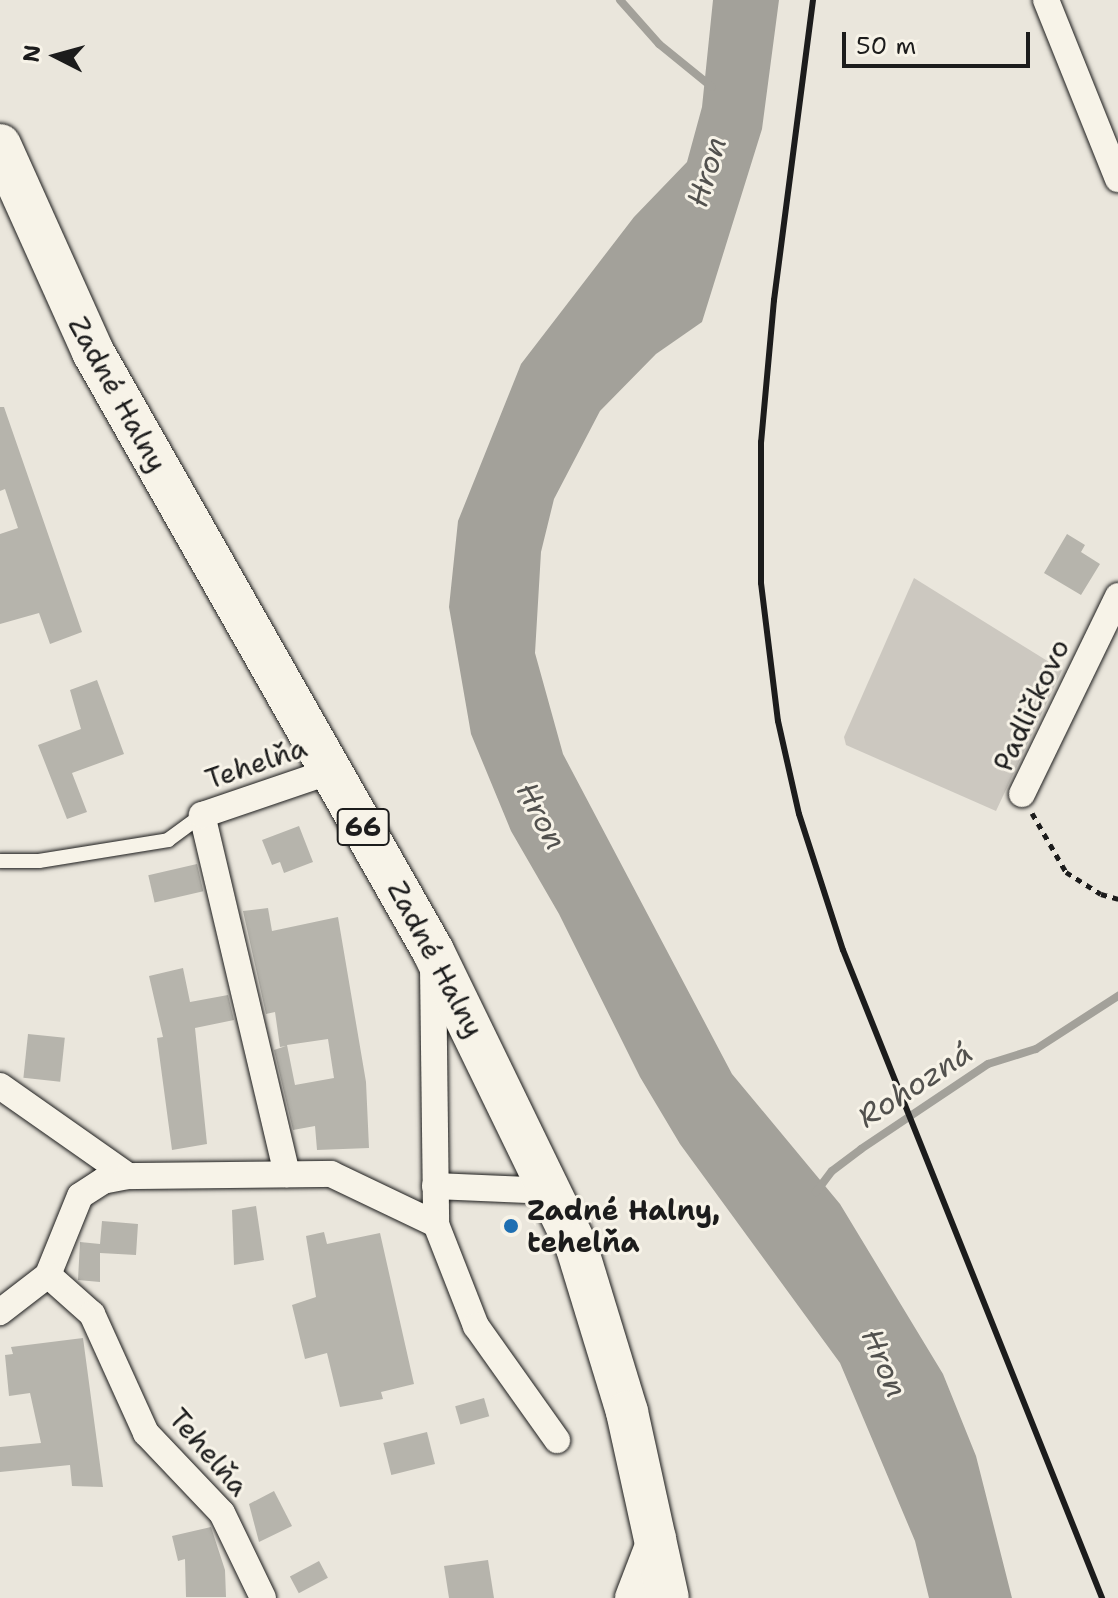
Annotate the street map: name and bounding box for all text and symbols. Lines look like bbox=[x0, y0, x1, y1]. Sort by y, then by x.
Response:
north arrow bbox=[16, 16, 96, 96]
scale bar bbox=[846, 16, 1034, 66]
text: 50 m bbox=[856, 30, 916, 62]
text: N bbox=[16, 43, 47, 64]
water label: Hron bbox=[679, 133, 735, 211]
street label: Zadné Halny bbox=[61, 310, 175, 478]
street label: Padličkovo bbox=[986, 634, 1076, 776]
street label: Tehelňa bbox=[201, 730, 311, 796]
water label: Hron bbox=[508, 776, 574, 856]
road number: 66 bbox=[335, 805, 391, 849]
street label: Zadné Halny bbox=[381, 875, 491, 1043]
water label: Rohozná bbox=[851, 1035, 979, 1135]
place label: Zadné Halny, tehelňa bbox=[527, 1193, 720, 1259]
marker: Zadné Halny, tehelňa bbox=[502, 1217, 520, 1235]
water label: Hron bbox=[853, 1323, 915, 1403]
street label: Tehelňa bbox=[162, 1401, 256, 1503]

